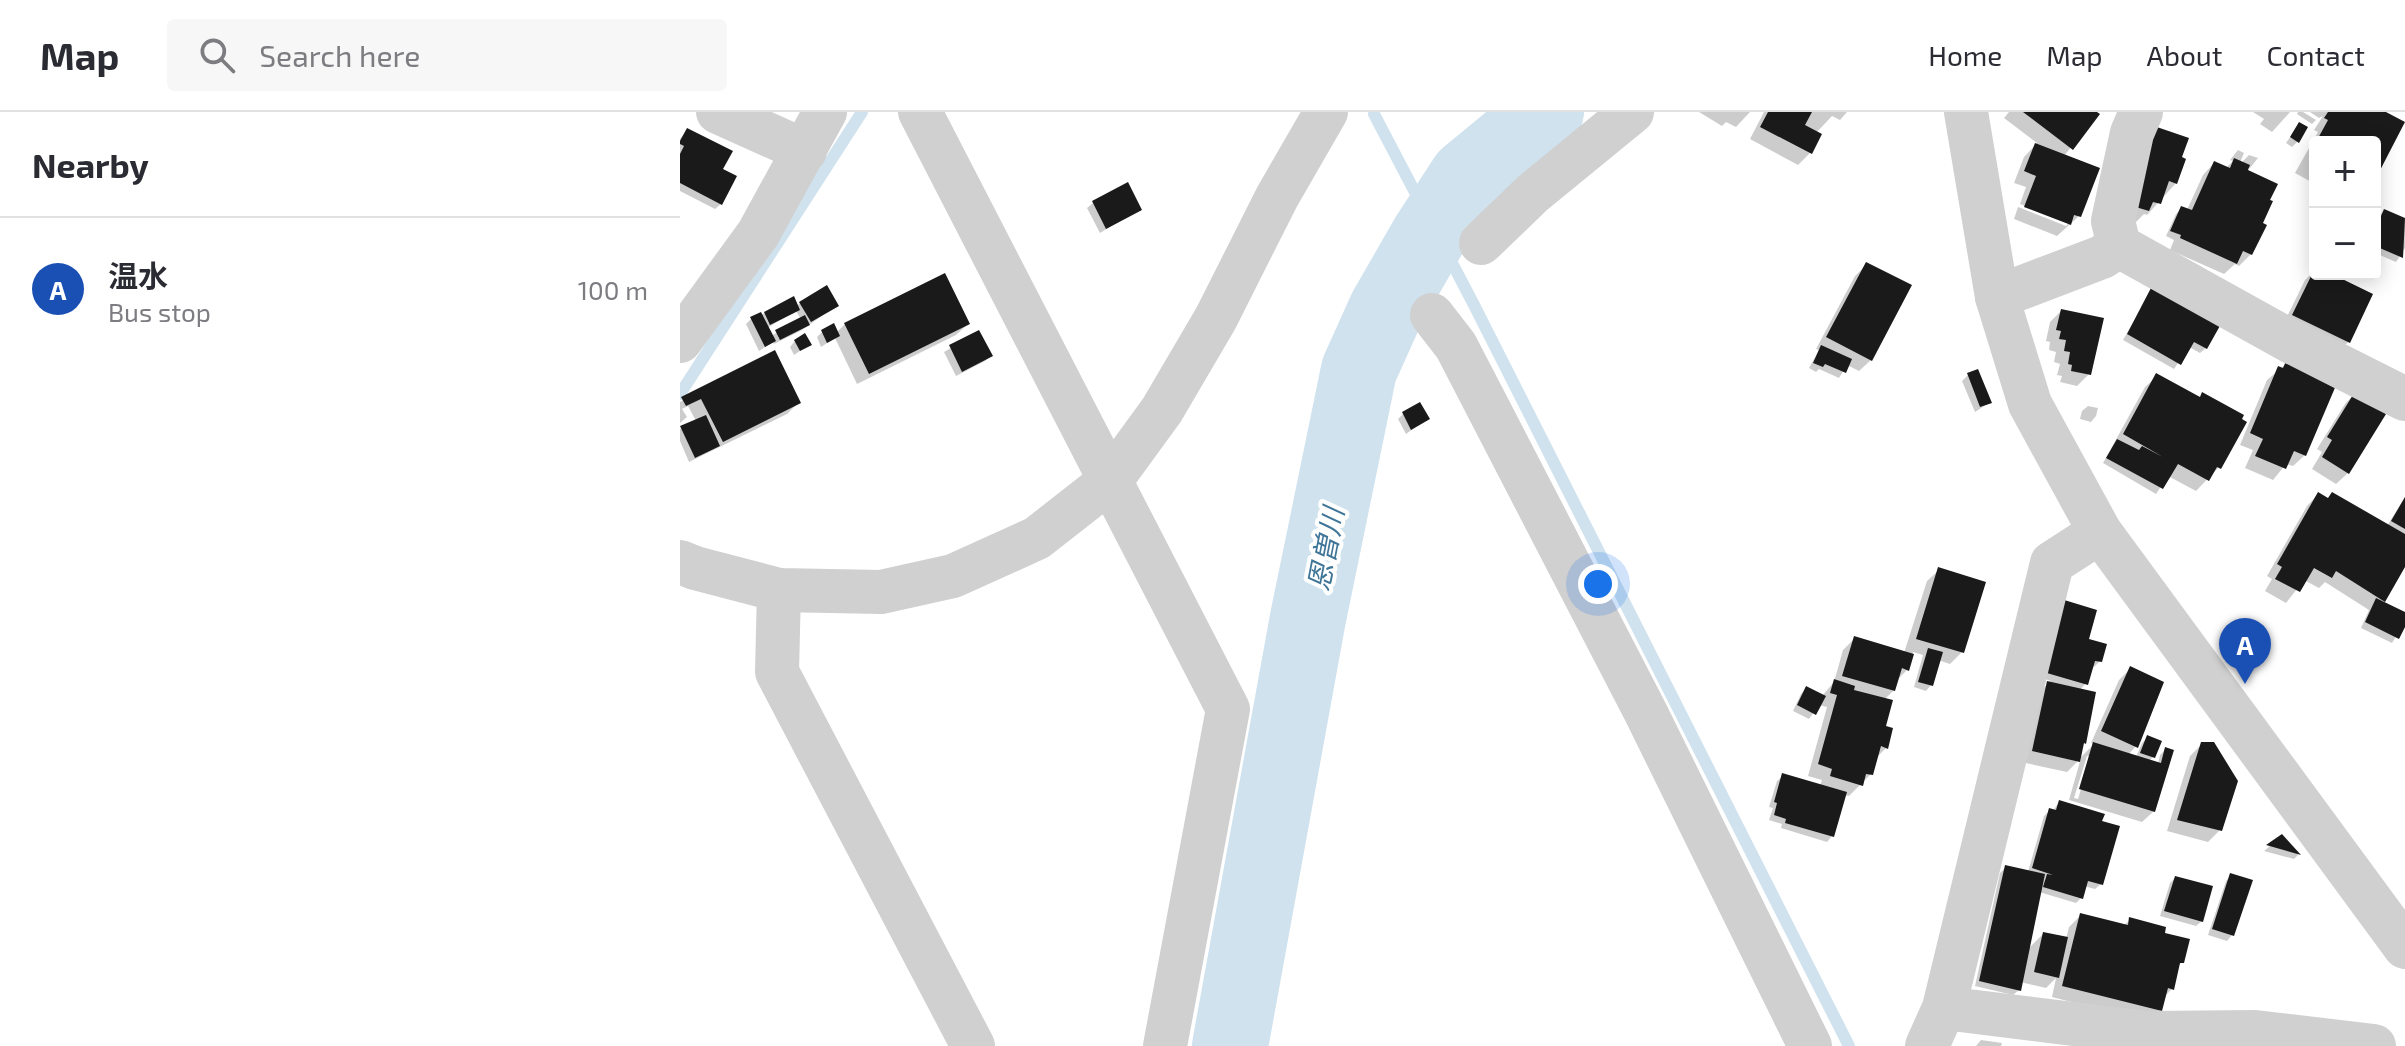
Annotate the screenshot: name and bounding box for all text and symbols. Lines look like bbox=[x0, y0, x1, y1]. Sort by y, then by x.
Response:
search box bbox=[167, 19, 727, 91]
text: Map bbox=[40, 32, 119, 78]
icon: search bbox=[195, 33, 239, 77]
text: Search here bbox=[259, 37, 420, 73]
text: Home bbox=[1928, 38, 2002, 72]
text: Map bbox=[2046, 38, 2103, 72]
text: About bbox=[2147, 38, 2222, 72]
text: Contact bbox=[2266, 38, 2365, 72]
map controls bbox=[2309, 136, 2381, 280]
button: + bbox=[2309, 136, 2381, 208]
text: Nearby bbox=[32, 144, 149, 185]
button: − bbox=[2309, 208, 2381, 280]
text: 温水 bbox=[108, 257, 168, 293]
text: A bbox=[50, 274, 66, 305]
text: 100 m bbox=[578, 274, 648, 305]
text: Bus stop bbox=[108, 296, 211, 327]
water label: 恩曽川 bbox=[1300, 502, 1350, 593]
your location bbox=[1578, 564, 1618, 604]
pin: A bbox=[2219, 618, 2271, 684]

